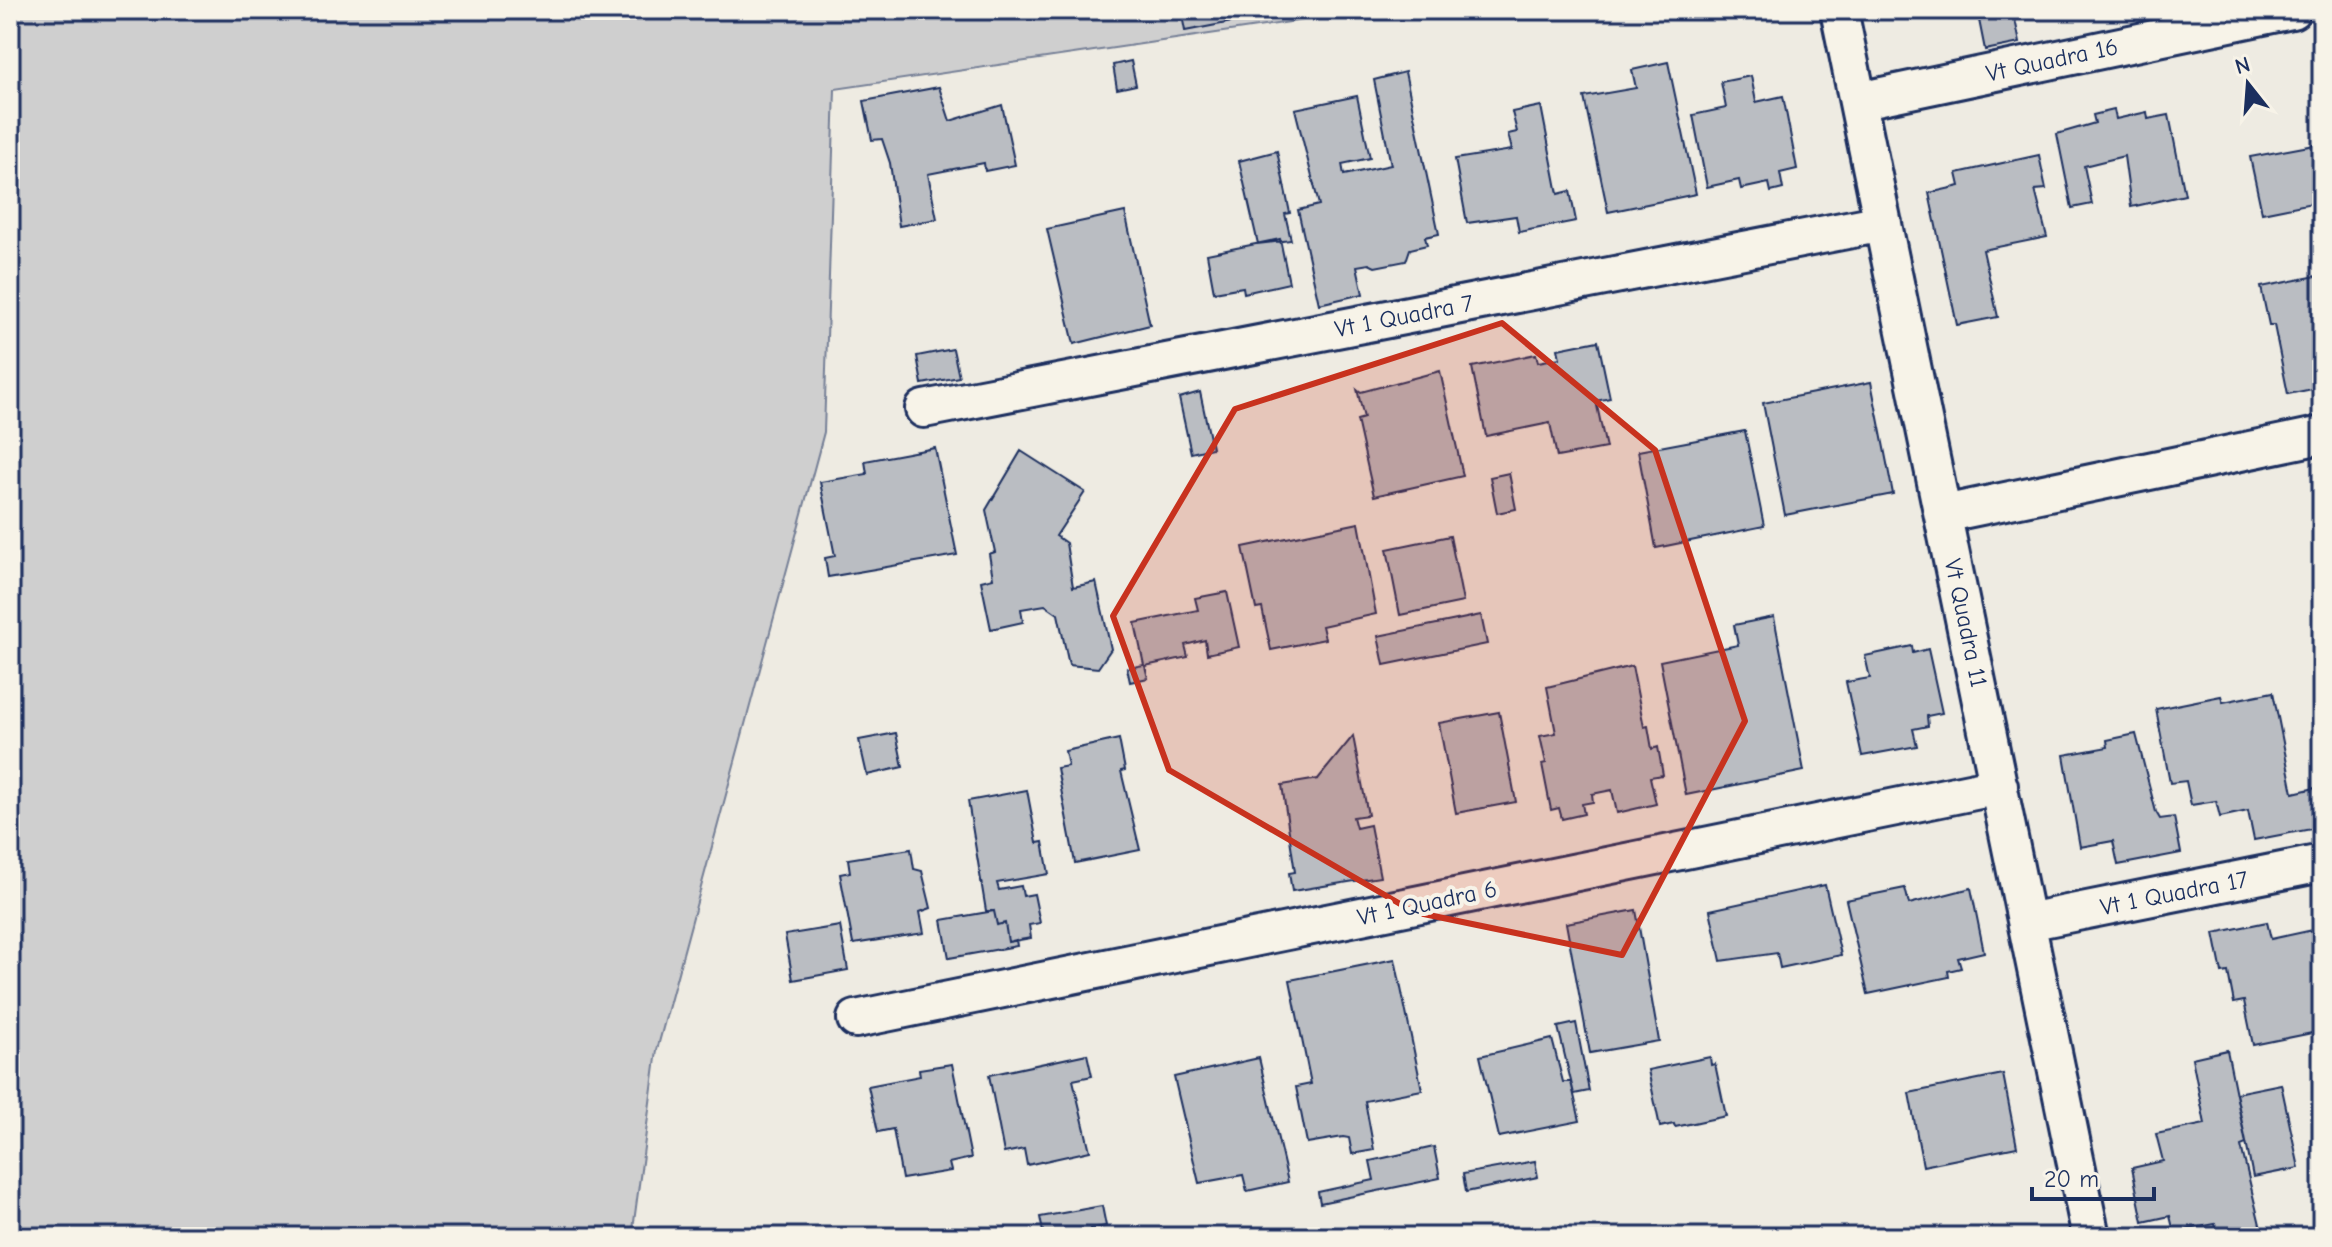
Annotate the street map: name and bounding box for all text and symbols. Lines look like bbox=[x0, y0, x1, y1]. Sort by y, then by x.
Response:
street label: Vt Quadra 16 bbox=[1984, 32, 2120, 88]
north arrow bbox=[2208, 44, 2288, 124]
text: N bbox=[2232, 51, 2253, 80]
street label: Vt 1 Quadra 7 bbox=[1332, 289, 1476, 343]
street label: Vt Quadra 11 bbox=[1939, 556, 1993, 690]
street label: Vt 1 Quadra 17 bbox=[2098, 865, 2250, 921]
street label: Vt 1 Quadra 6 bbox=[1355, 875, 1499, 931]
scale bar bbox=[2032, 1151, 2154, 1201]
text: 20 m bbox=[2044, 1165, 2099, 1193]

